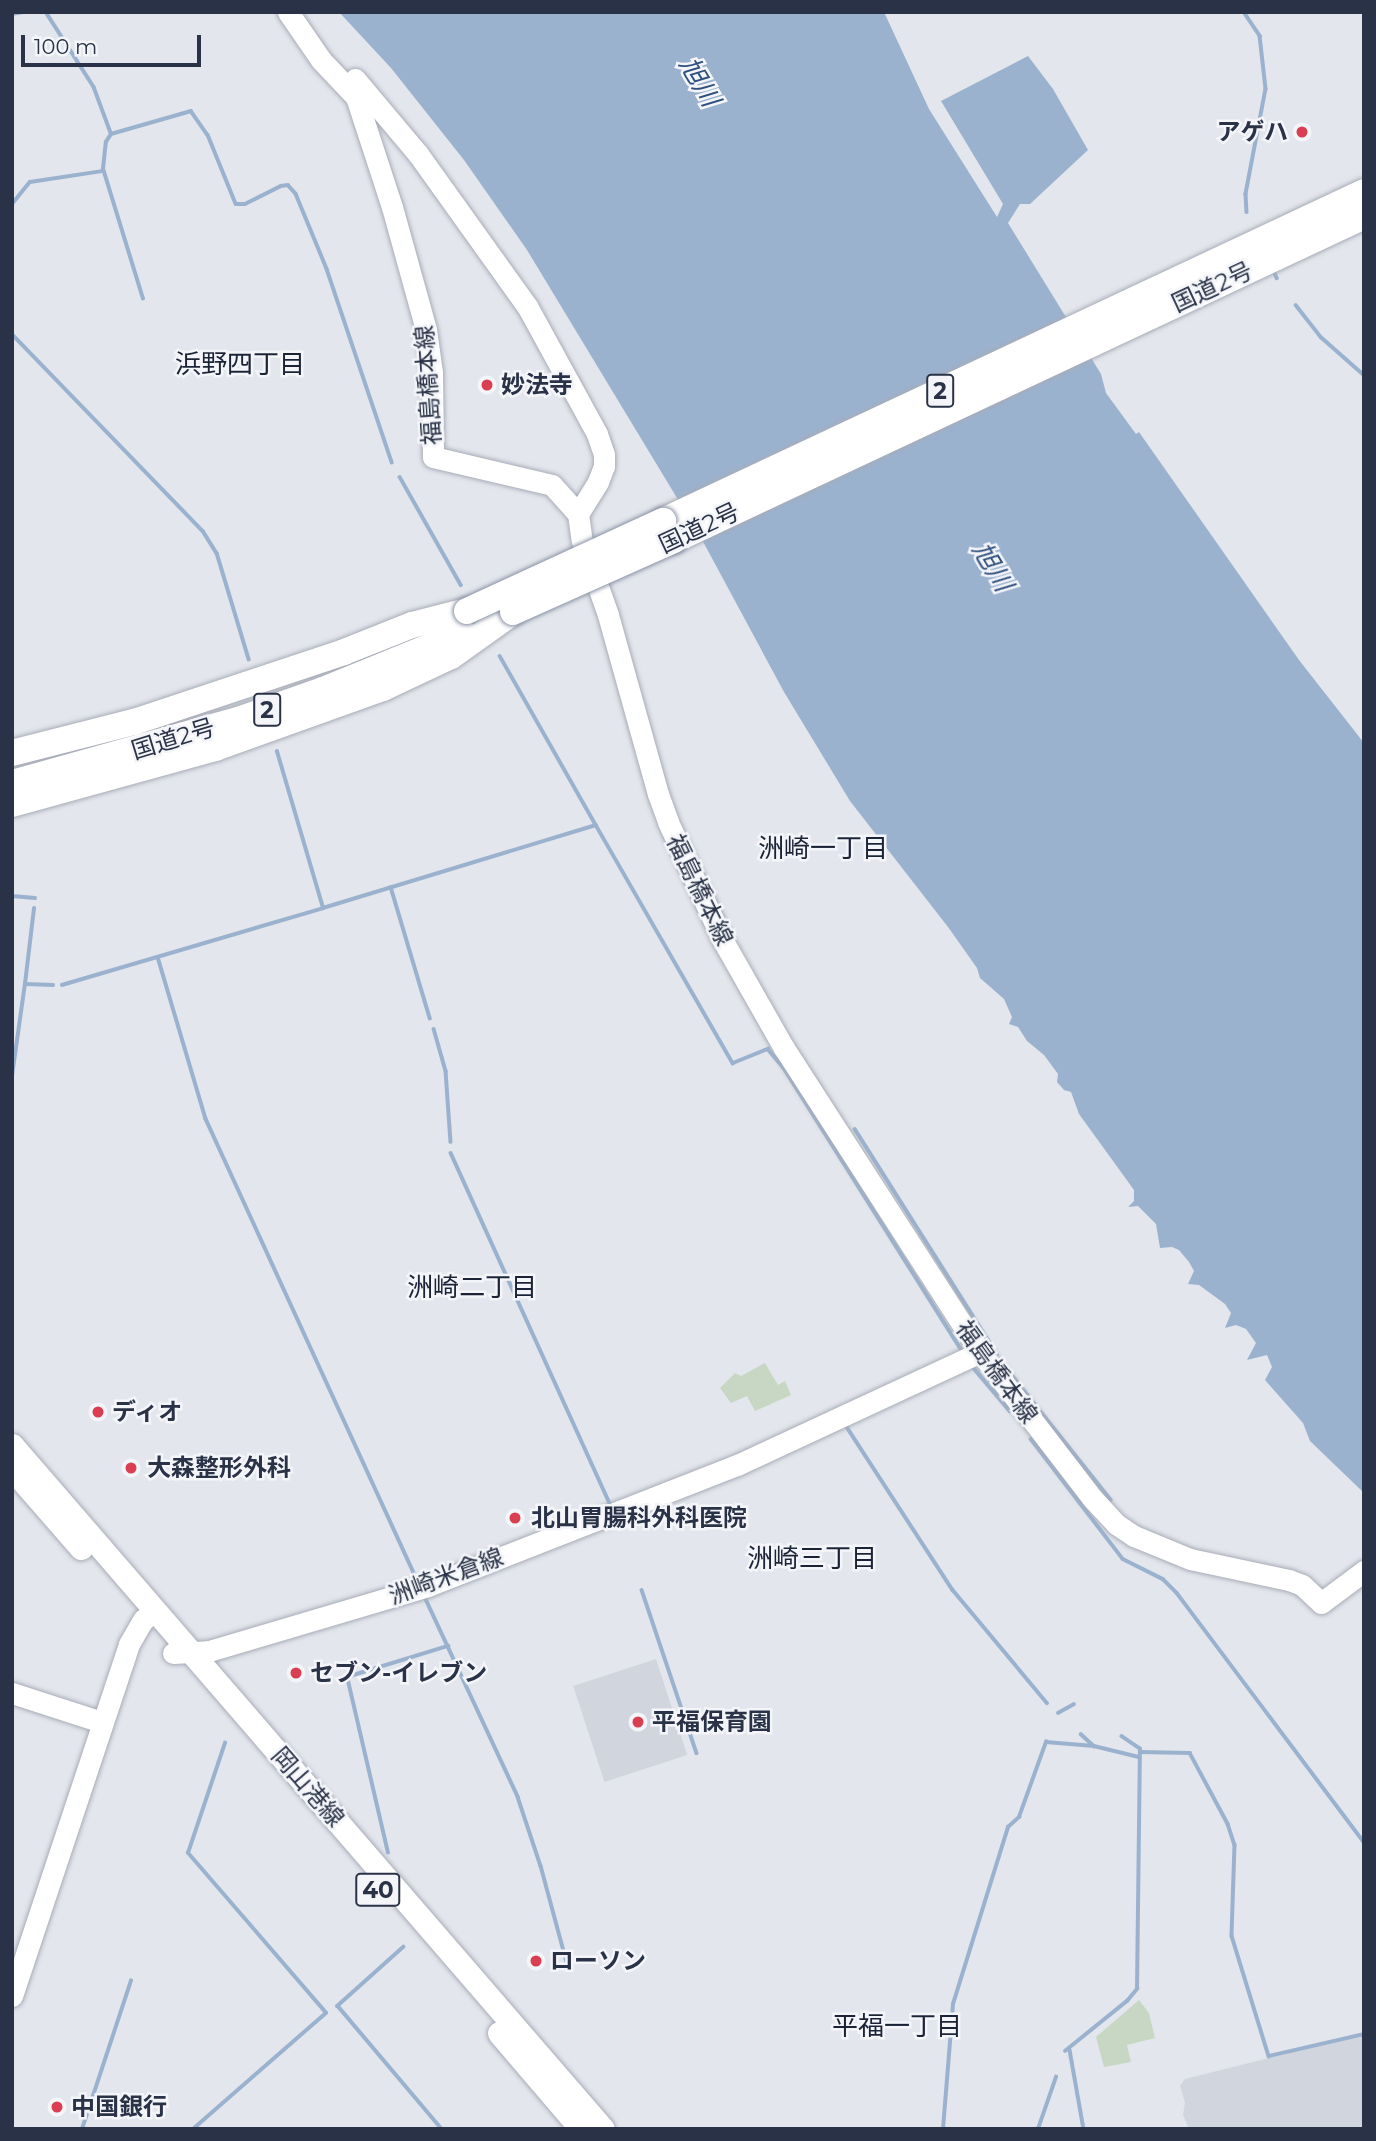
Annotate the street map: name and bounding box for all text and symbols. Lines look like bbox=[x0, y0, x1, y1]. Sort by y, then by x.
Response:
scale bar bbox=[24, 21, 205, 65]
text: 100 m bbox=[34, 34, 97, 59]
water label: 旭川 bbox=[672, 52, 726, 112]
place label: アゲハ bbox=[1216, 118, 1288, 146]
marker: アゲハ bbox=[1294, 124, 1310, 140]
street label: 国道2号 bbox=[1167, 256, 1257, 318]
street label: 福島橋本線 bbox=[409, 324, 447, 446]
district label: 浜野四丁目 bbox=[175, 349, 305, 381]
place label: 妙法寺 bbox=[501, 371, 573, 399]
road number: 2 bbox=[926, 372, 954, 410]
marker: 妙法寺 bbox=[479, 377, 495, 393]
street label: 国道2号 bbox=[654, 497, 744, 559]
water label: 旭川 bbox=[965, 537, 1019, 597]
road number: 2 bbox=[253, 690, 281, 730]
street label: 国道2号 bbox=[128, 713, 218, 765]
street label: 福島橋本線 bbox=[661, 830, 739, 950]
district label: 洲崎一丁目 bbox=[758, 833, 888, 865]
district label: 洲崎二丁目 bbox=[407, 1272, 537, 1304]
street label: 福島橋本線 bbox=[950, 1315, 1044, 1429]
place label: ディオ bbox=[112, 1398, 184, 1426]
marker: ディオ bbox=[90, 1404, 106, 1420]
place label: 大森整形外科 bbox=[147, 1454, 291, 1482]
marker: 大森整形外科 bbox=[121, 1458, 141, 1478]
place label: 北山胃腸科外科医院 bbox=[531, 1504, 747, 1532]
marker: 北山胃腸科外科医院 bbox=[505, 1508, 525, 1528]
street label: 洲崎米倉線 bbox=[385, 1542, 507, 1610]
district label: 洲崎三丁目 bbox=[747, 1543, 877, 1575]
place label: セブン-イレブン bbox=[310, 1659, 487, 1687]
marker: セブン-イレブン bbox=[288, 1665, 304, 1681]
place label: 平福保育園 bbox=[652, 1708, 772, 1736]
marker: 平福保育園 bbox=[630, 1714, 646, 1730]
street label: 岡山港線 bbox=[266, 1741, 350, 1833]
road number: 40 bbox=[355, 1870, 401, 1910]
place label: ローソン bbox=[550, 1947, 646, 1975]
marker: ローソン bbox=[528, 1953, 544, 1969]
district label: 平福一丁目 bbox=[832, 2011, 962, 2043]
place label: 中国銀行 bbox=[71, 2093, 167, 2121]
marker: 中国銀行 bbox=[49, 2099, 65, 2115]

